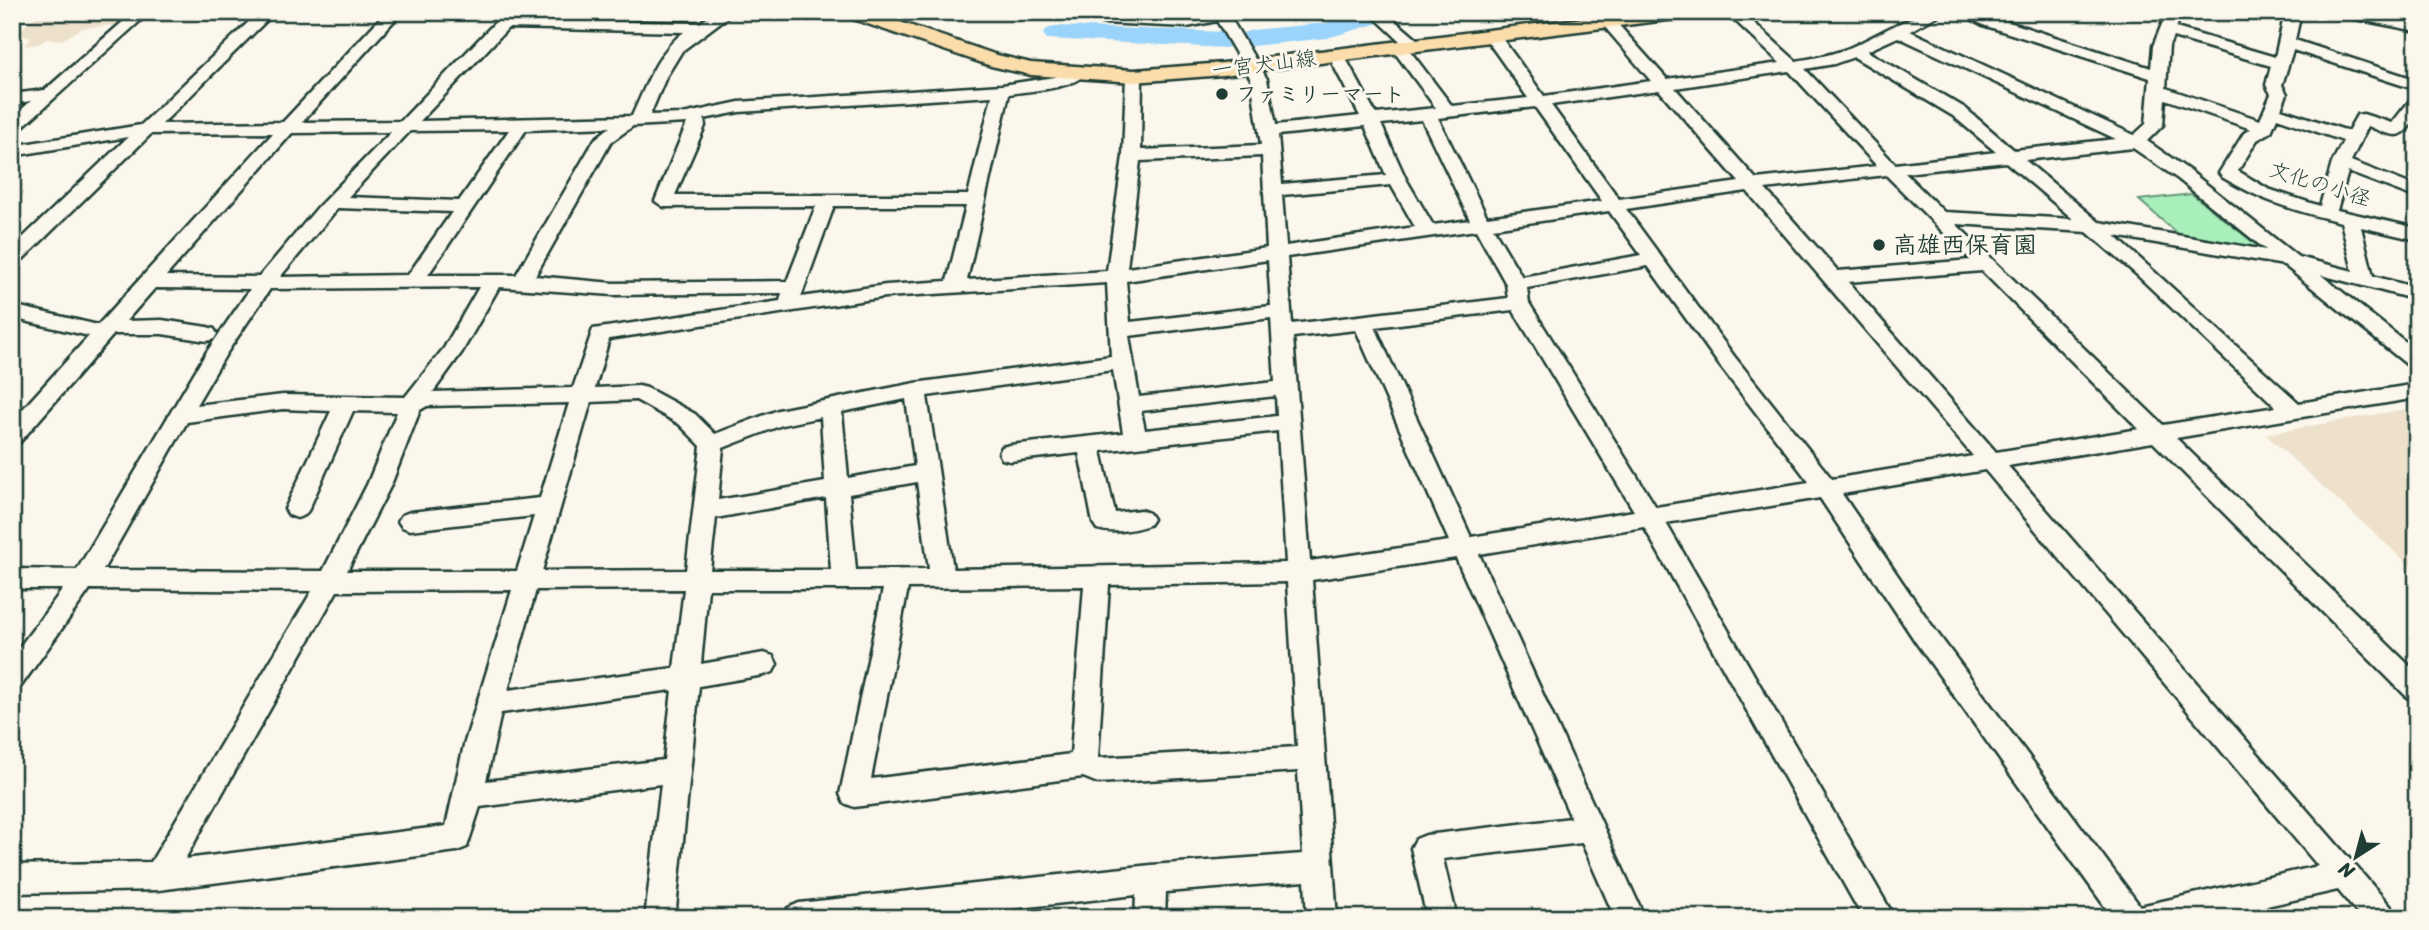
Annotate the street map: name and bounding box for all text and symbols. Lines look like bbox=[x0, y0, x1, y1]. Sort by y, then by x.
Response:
street label: 一宮犬山線 bbox=[1210, 39, 1318, 89]
place label: ファミリーマート bbox=[1236, 75, 1405, 113]
marker: ファミリーマート bbox=[1214, 86, 1230, 102]
street label: 文化の小径 bbox=[2264, 150, 2376, 218]
place label: 高雄西保育園 bbox=[1893, 224, 2037, 266]
marker: 高雄西保育園 bbox=[1871, 237, 1887, 253]
north arrow bbox=[2320, 822, 2390, 892]
text: N bbox=[2331, 853, 2362, 888]

